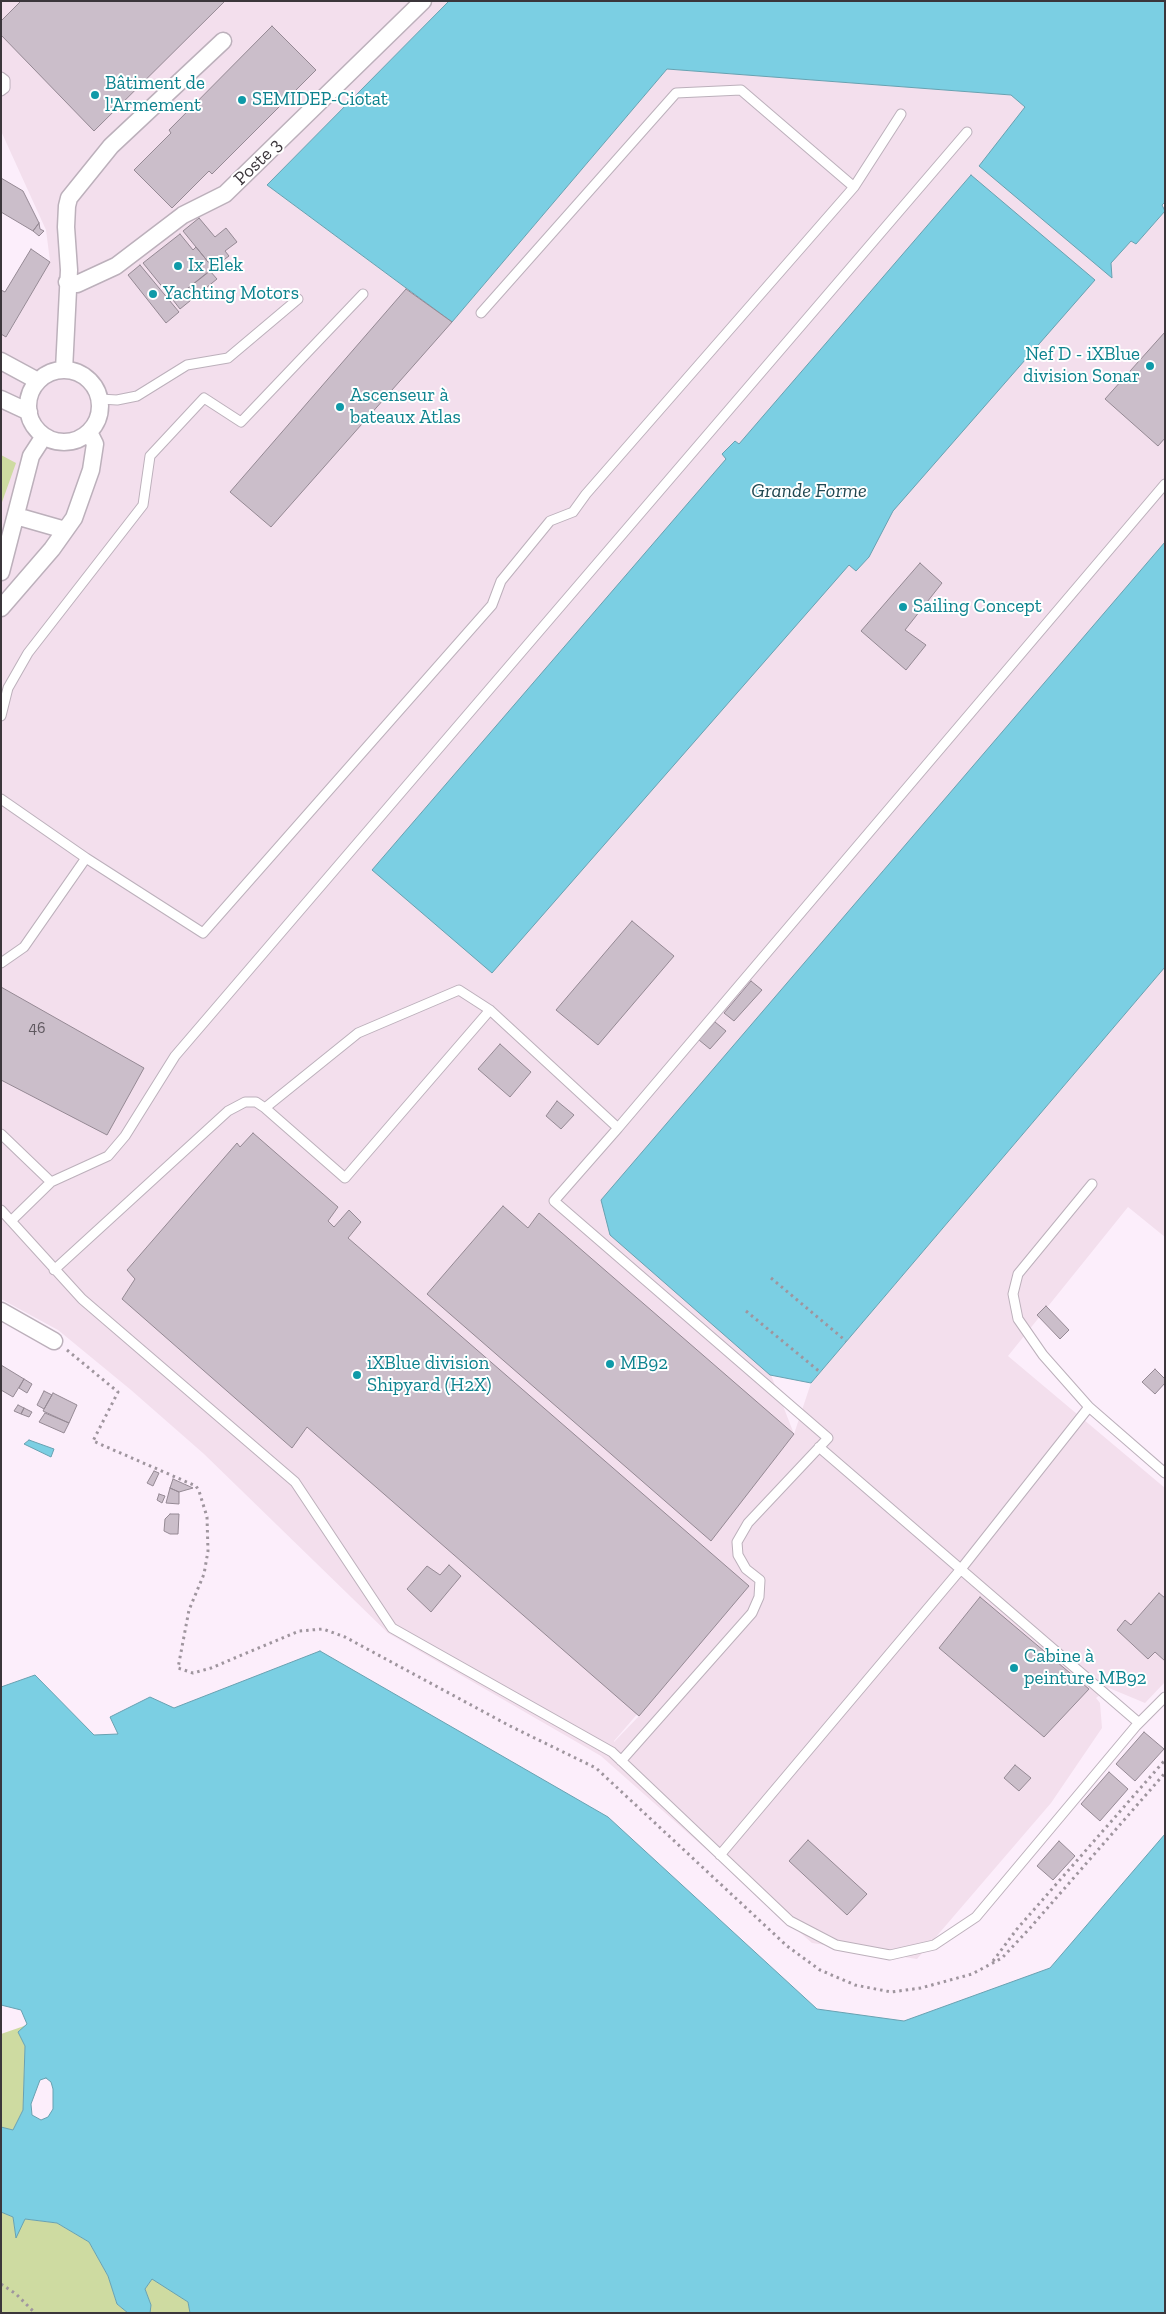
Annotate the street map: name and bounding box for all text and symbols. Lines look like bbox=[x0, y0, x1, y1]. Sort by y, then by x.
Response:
place label: Bâtiment de l'Armement bbox=[105, 73, 205, 117]
marker: Bâtiment de l'Armement bbox=[89, 89, 101, 101]
place label: SEMIDEP-Ciotat bbox=[252, 89, 388, 111]
marker: SEMIDEP-Ciotat bbox=[236, 94, 248, 106]
street label: Poste 3 bbox=[229, 134, 287, 190]
place label: Ix Elek bbox=[188, 255, 243, 277]
marker: Ix Elek bbox=[172, 260, 184, 272]
place label: Yachting Motors bbox=[163, 283, 299, 305]
marker: Yachting Motors bbox=[147, 288, 159, 300]
place label: Nef D - iXBlue division Sonar bbox=[1023, 344, 1140, 388]
marker: Nef D - iXBlue division Sonar bbox=[1144, 360, 1156, 372]
place label: Ascenseur à bateaux Atlas bbox=[350, 385, 461, 429]
marker: Ascenseur à bateaux Atlas bbox=[334, 401, 346, 413]
water label: Grande Forme bbox=[751, 479, 867, 503]
place label: Sailing Concept bbox=[913, 596, 1042, 618]
marker: Sailing Concept bbox=[897, 601, 909, 613]
house number: 46 bbox=[28, 1018, 46, 1038]
place label: iXBlue division Shipyard (H2X) bbox=[367, 1353, 491, 1397]
place label: MB92 bbox=[620, 1353, 668, 1375]
marker: MB92 bbox=[604, 1358, 616, 1370]
marker: iXBlue division Shipyard (H2X) bbox=[351, 1369, 363, 1381]
place label: Cabine à peinture MB92 bbox=[1024, 1646, 1147, 1690]
marker: Cabine à peinture MB92 bbox=[1008, 1662, 1020, 1674]

